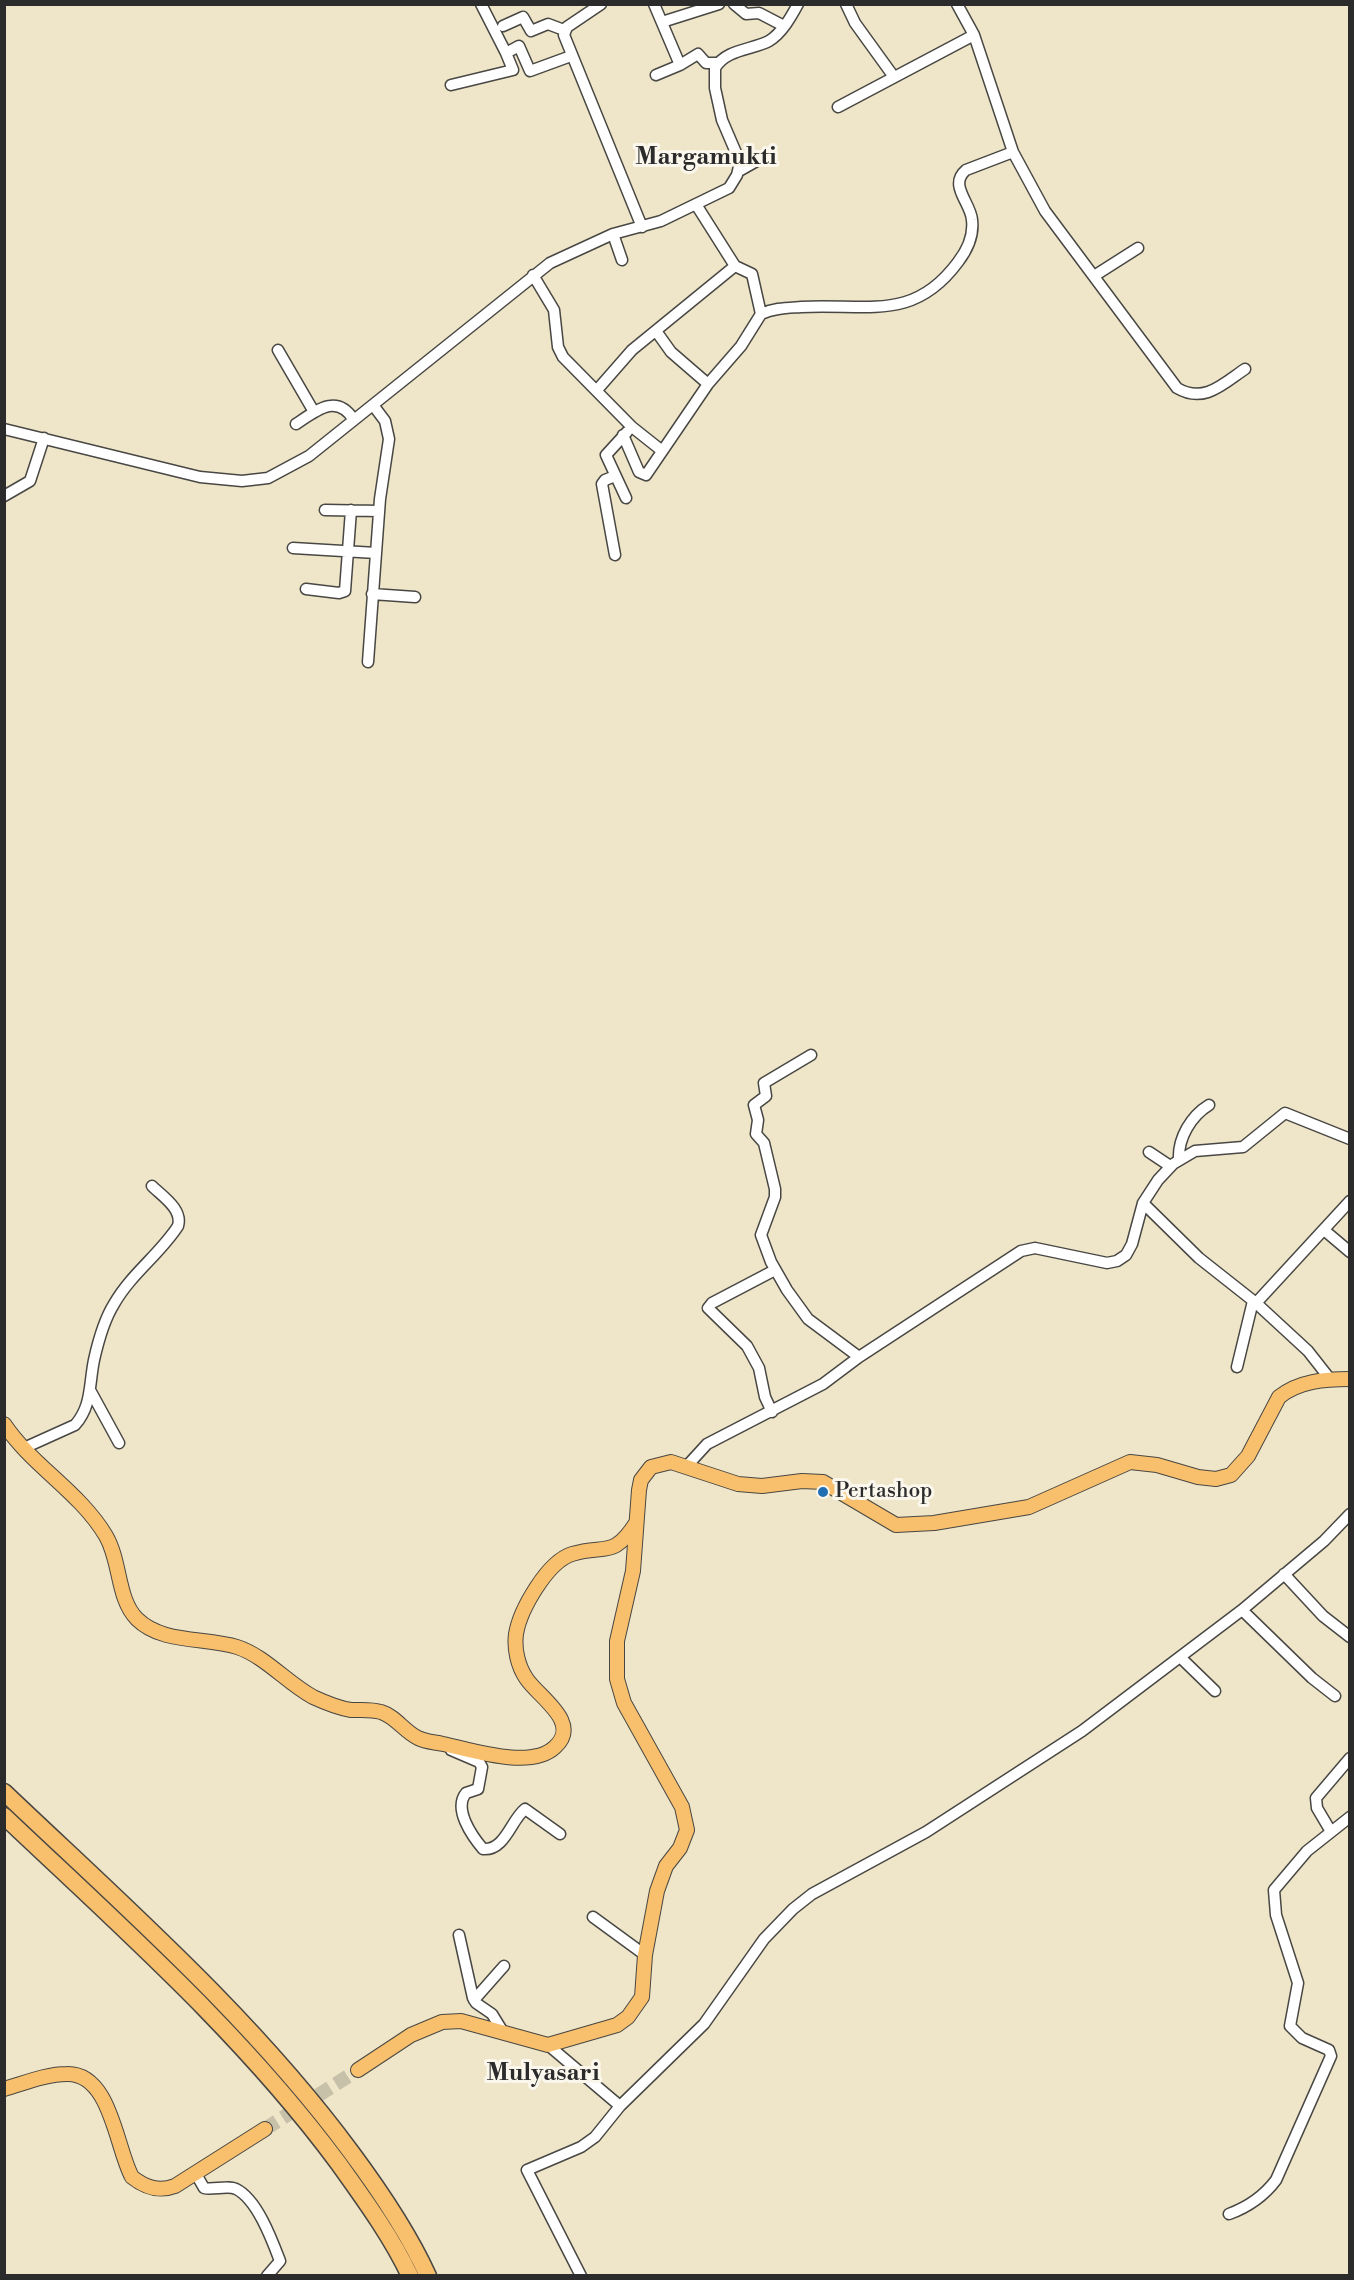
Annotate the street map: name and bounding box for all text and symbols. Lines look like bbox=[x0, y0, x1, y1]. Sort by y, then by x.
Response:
district label: Margamukti bbox=[635, 144, 777, 172]
place label: Pertashop bbox=[835, 1479, 932, 1505]
marker: Pertashop bbox=[816, 1485, 830, 1499]
district label: Mulyasari bbox=[486, 2060, 600, 2088]

